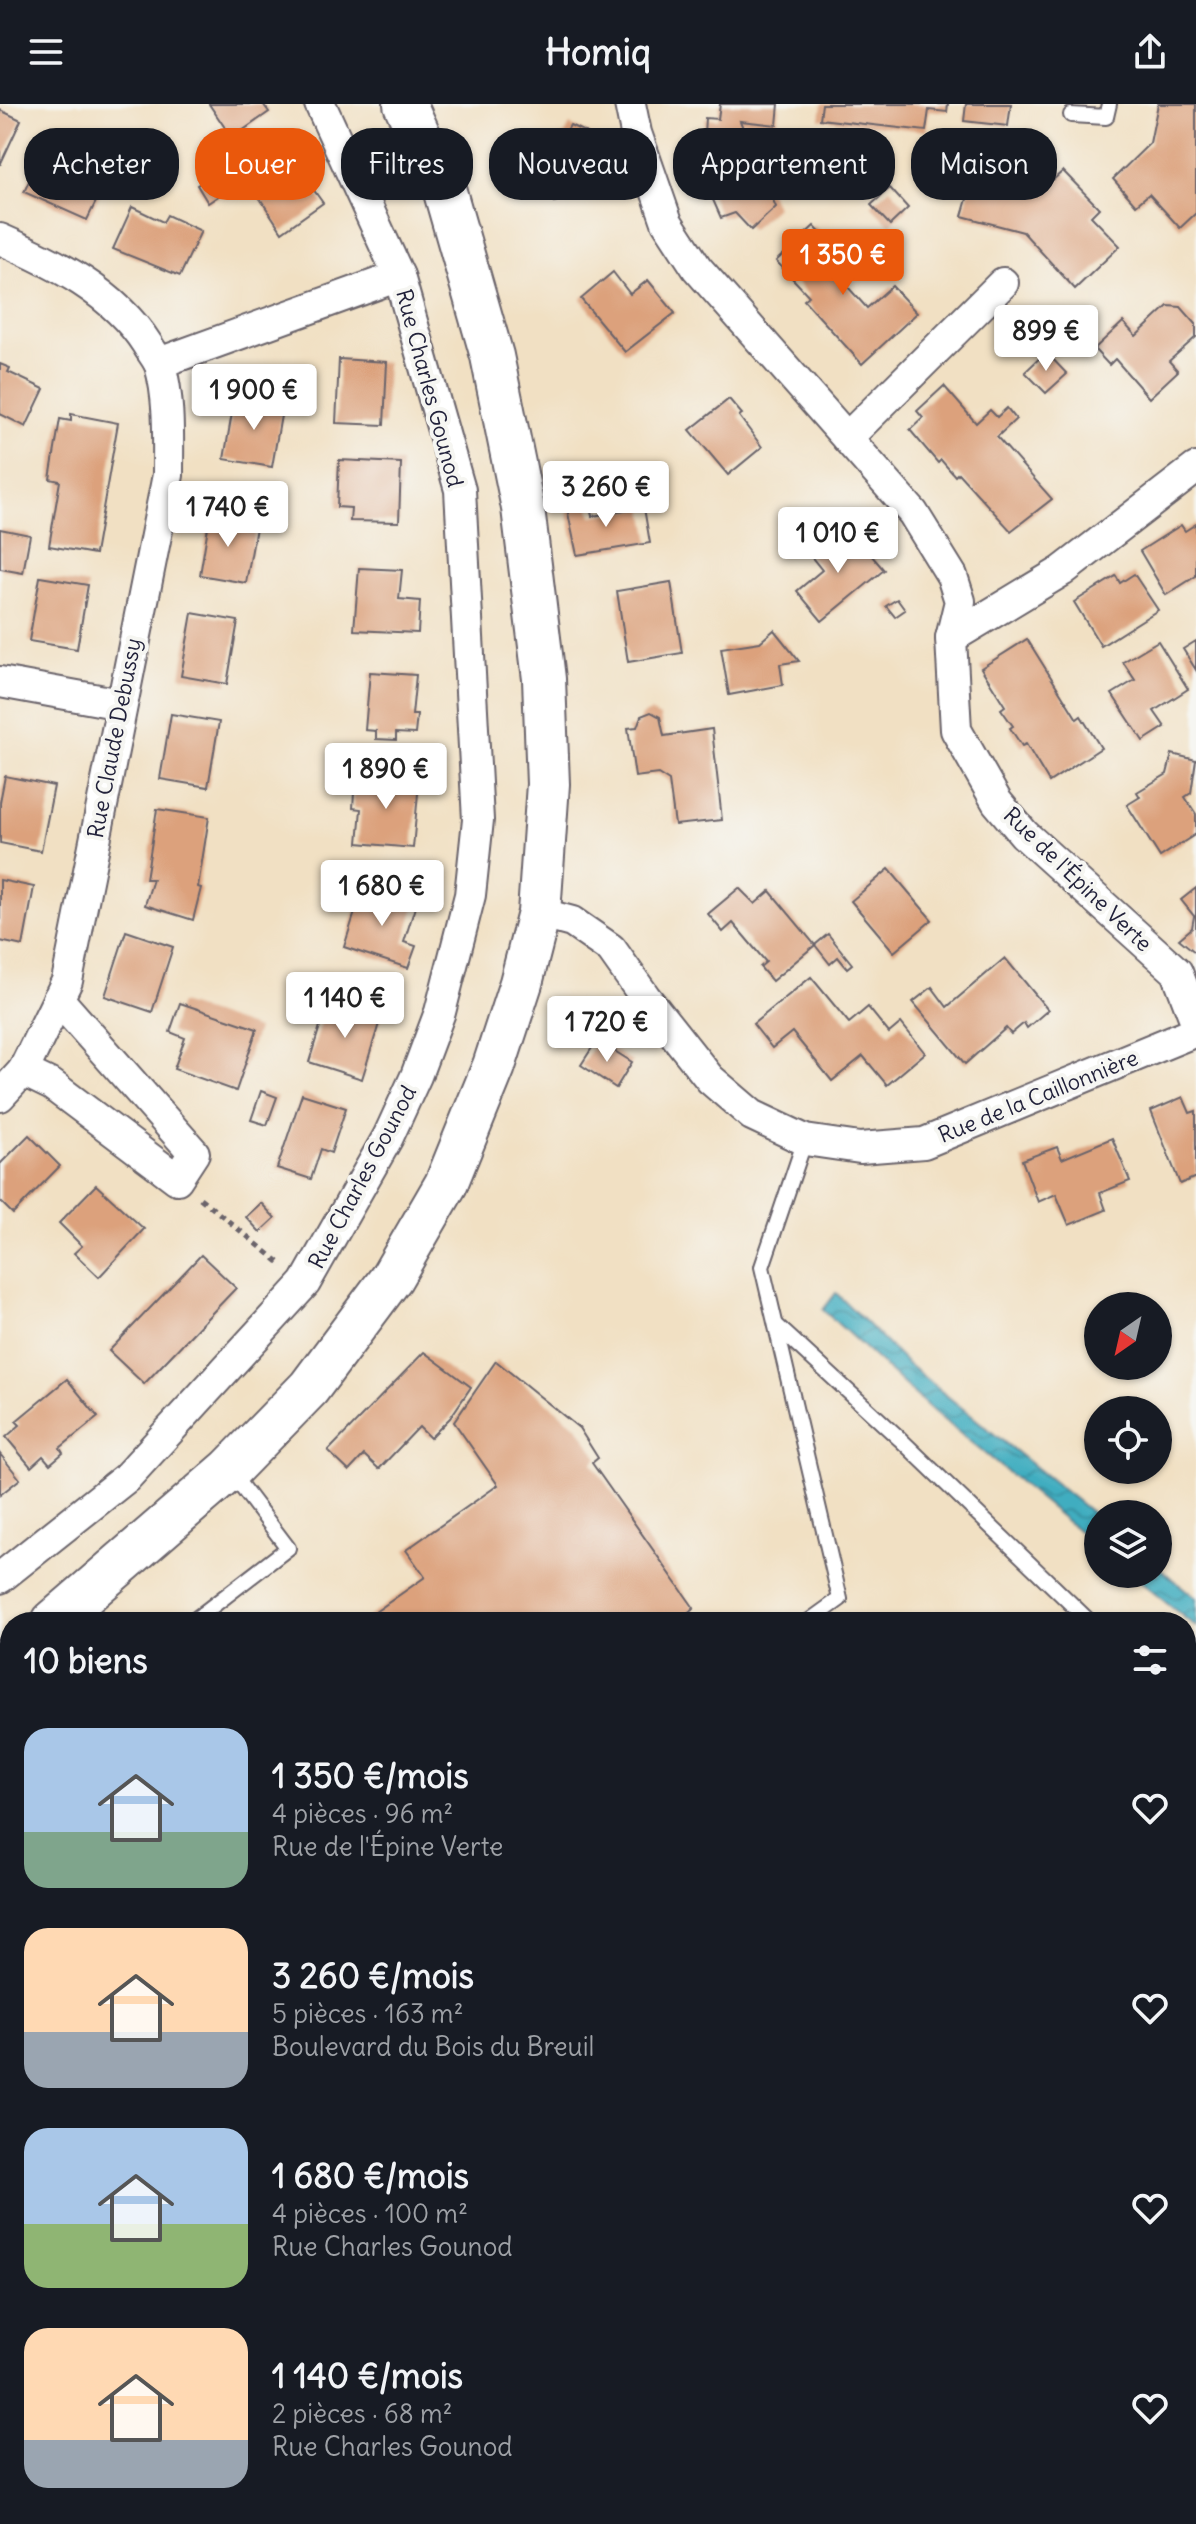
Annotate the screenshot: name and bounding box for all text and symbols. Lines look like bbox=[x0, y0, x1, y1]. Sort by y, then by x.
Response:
icon: menu bbox=[24, 30, 68, 74]
text: Homiq bbox=[545, 30, 651, 75]
icon: share bbox=[1128, 30, 1172, 74]
chip: Acheter bbox=[24, 128, 179, 200]
chip: Louer bbox=[195, 128, 325, 200]
chip: Filtres bbox=[341, 128, 473, 200]
chip: Nouveau bbox=[489, 128, 657, 200]
chip: Appartement bbox=[673, 128, 895, 200]
chip: Maison bbox=[911, 128, 1057, 200]
pin: 1 350 € bbox=[769, 229, 917, 297]
text: 1 350 € bbox=[800, 238, 886, 271]
street label: Rue Charles Gounod bbox=[390, 286, 470, 490]
pin: 899 € bbox=[990, 305, 1102, 373]
text: 899 € bbox=[1012, 314, 1080, 347]
pin: 1 900 € bbox=[180, 364, 328, 432]
text: 1 900 € bbox=[210, 373, 298, 406]
pin: 3 260 € bbox=[532, 461, 680, 529]
text: 3 260 € bbox=[561, 470, 651, 503]
pin: 1 740 € bbox=[154, 481, 302, 549]
text: 1 740 € bbox=[186, 490, 270, 523]
pin: 1 010 € bbox=[764, 507, 912, 575]
text: 1 010 € bbox=[796, 516, 880, 549]
street label: Rue Claude Debussy bbox=[81, 636, 147, 840]
pin: 1 890 € bbox=[312, 743, 460, 811]
text: 1 890 € bbox=[343, 752, 429, 785]
street label: Rue de l'Épine Verte bbox=[998, 801, 1158, 957]
pin: 1 680 € bbox=[308, 860, 456, 928]
text: 1 680 € bbox=[339, 869, 425, 902]
pin: 1 140 € bbox=[271, 972, 419, 1040]
text: 1 140 € bbox=[304, 981, 386, 1014]
pin: 1 720 € bbox=[533, 996, 681, 1064]
text: 1 720 € bbox=[565, 1005, 649, 1038]
street label: Rue de la Caillonnière bbox=[934, 1043, 1142, 1149]
street label: Rue Charles Gounod bbox=[302, 1081, 422, 1273]
north arrow bbox=[1084, 1292, 1172, 1380]
map controls bbox=[1084, 1292, 1172, 1588]
button: locate bbox=[1084, 1396, 1172, 1484]
button: layers bbox=[1084, 1500, 1172, 1588]
icon: filters bbox=[1128, 1638, 1172, 1682]
text: 10 biens bbox=[24, 1639, 148, 1682]
text: 1 350 €/mois bbox=[272, 1754, 469, 1797]
icon: home bbox=[88, 1760, 184, 1856]
icon: heart bbox=[1128, 1786, 1172, 1830]
text: 4 pièces · 96 m² bbox=[272, 1797, 453, 1830]
text: Rue de l'Épine Verte bbox=[272, 1830, 503, 1863]
text: 3 260 €/mois bbox=[272, 1954, 474, 1997]
icon: home bbox=[88, 1960, 184, 2056]
icon: heart bbox=[1128, 1986, 1172, 2030]
text: 5 pièces · 163 m² bbox=[272, 1997, 463, 2030]
text: Boulevard du Bois du Breuil bbox=[272, 2030, 594, 2063]
text: 1 680 €/mois bbox=[272, 2154, 469, 2197]
icon: home bbox=[88, 2160, 184, 2256]
icon: heart bbox=[1128, 2186, 1172, 2230]
text: 4 pièces · 100 m² bbox=[272, 2197, 468, 2230]
text: Rue Charles Gounod bbox=[272, 2230, 513, 2263]
text: 1 140 €/mois bbox=[272, 2354, 463, 2397]
icon: home bbox=[88, 2360, 184, 2456]
icon: heart bbox=[1128, 2386, 1172, 2430]
text: 2 pièces · 68 m² bbox=[272, 2397, 453, 2430]
text: Rue Charles Gounod bbox=[272, 2430, 513, 2463]

